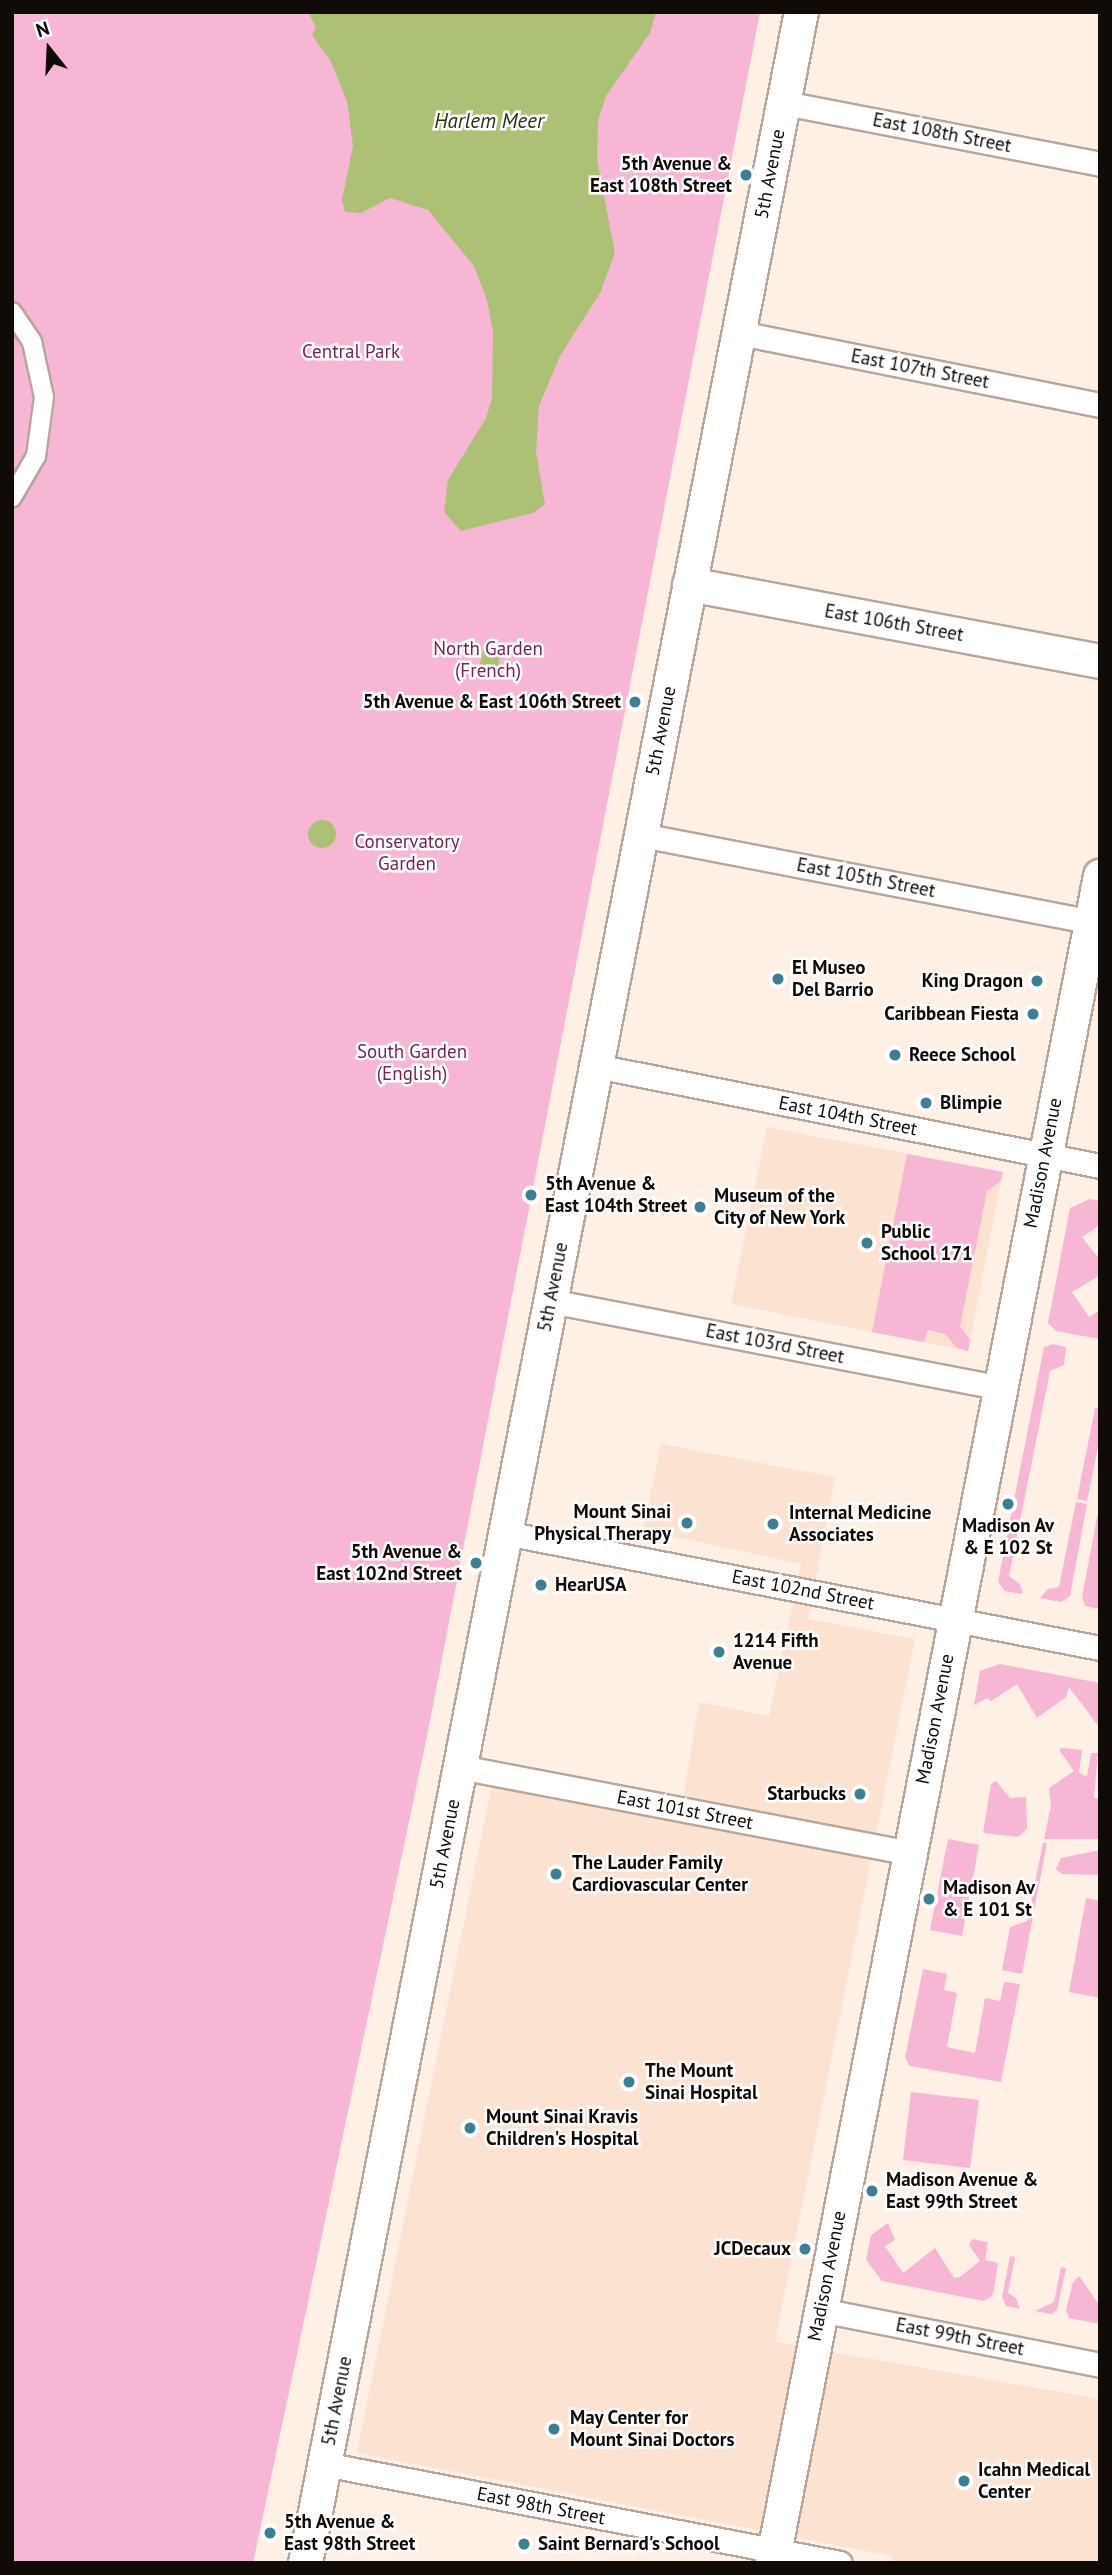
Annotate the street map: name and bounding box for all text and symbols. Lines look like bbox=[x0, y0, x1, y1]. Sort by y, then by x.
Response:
north arrow bbox=[14, 14, 84, 84]
text: N bbox=[33, 16, 52, 42]
water label: Harlem Meer bbox=[434, 108, 544, 134]
street label: East 108th Street bbox=[871, 108, 1013, 158]
street label: 5th Avenue bbox=[750, 127, 790, 221]
place label: 5th Avenue & East 108th Street bbox=[590, 153, 732, 197]
marker: 5th Avenue & East 108th Street bbox=[738, 167, 754, 183]
park label: Central Park bbox=[302, 341, 400, 363]
street label: East 107th Street bbox=[849, 344, 991, 394]
street label: East 106th Street bbox=[823, 600, 965, 646]
park label: North Garden (French) bbox=[433, 638, 543, 682]
street label: 5th Avenue bbox=[641, 684, 681, 778]
place label: 5th Avenue & East 106th Street bbox=[362, 691, 621, 713]
marker: 5th Avenue & East 106th Street bbox=[627, 694, 643, 710]
park label: Conservatory Garden bbox=[354, 831, 460, 875]
street label: East 105th Street bbox=[795, 853, 937, 903]
place label: El Museo Del Barrio bbox=[792, 957, 874, 1001]
place label: King Dragon bbox=[922, 970, 1023, 992]
marker: El Museo Del Barrio bbox=[770, 971, 786, 987]
marker: King Dragon bbox=[1029, 973, 1045, 989]
place label: Caribbean Fiesta bbox=[884, 1003, 1019, 1025]
marker: Caribbean Fiesta bbox=[1025, 1006, 1041, 1022]
park label: South Garden (English) bbox=[357, 1041, 467, 1085]
place label: Reece School bbox=[909, 1044, 1016, 1066]
marker: Reece School bbox=[887, 1047, 903, 1063]
street label: East 104th Street bbox=[777, 1091, 919, 1141]
place label: Blimpie bbox=[940, 1092, 1002, 1114]
marker: Blimpie bbox=[918, 1095, 934, 1111]
street label: Madison Avenue bbox=[1019, 1096, 1067, 1230]
place label: 5th Avenue & East 104th Street bbox=[545, 1173, 687, 1217]
place label: Museum of the City of New York bbox=[714, 1185, 847, 1229]
marker: 5th Avenue & East 104th Street bbox=[523, 1187, 539, 1203]
marker: Museum of the City of New York bbox=[692, 1199, 708, 1215]
place label: Public School 171 bbox=[881, 1221, 973, 1265]
marker: Public School 171 bbox=[859, 1235, 875, 1251]
street label: 5th Avenue bbox=[533, 1240, 573, 1334]
street label: East 103rd Street bbox=[704, 1319, 846, 1369]
marker: Madison Av & E 102 St bbox=[1000, 1496, 1016, 1512]
place label: Mount Sinai Physical Therapy bbox=[534, 1501, 671, 1545]
place label: Internal Medicine Associates bbox=[789, 1502, 931, 1546]
marker: Mount Sinai Physical Therapy bbox=[677, 1513, 697, 1533]
marker: Internal Medicine Associates bbox=[763, 1514, 783, 1534]
place label: Madison Av & E 102 St bbox=[962, 1515, 1054, 1559]
place label: 5th Avenue & East 102nd Street bbox=[316, 1541, 462, 1585]
marker: 5th Avenue & East 102nd Street bbox=[468, 1555, 484, 1571]
street label: East 102nd Street bbox=[730, 1565, 876, 1615]
place label: HearUSA bbox=[555, 1574, 627, 1596]
marker: HearUSA bbox=[533, 1577, 549, 1593]
place label: 1214 Fifth Avenue bbox=[733, 1630, 819, 1674]
marker: 1214 Fifth Avenue bbox=[711, 1644, 727, 1660]
street label: Madison Avenue bbox=[911, 1652, 959, 1786]
place label: Starbucks bbox=[767, 1783, 846, 1805]
street label: East 101st Street bbox=[615, 1786, 755, 1834]
marker: Starbucks bbox=[852, 1786, 868, 1802]
street label: 5th Avenue bbox=[425, 1797, 465, 1891]
place label: The Lauder Family Cardiovascular Center bbox=[572, 1852, 748, 1896]
marker: The Lauder Family Cardiovascular Center bbox=[546, 1864, 566, 1884]
place label: Madison Av & E 101 St bbox=[943, 1877, 1036, 1921]
marker: Madison Av & E 101 St bbox=[921, 1891, 937, 1907]
place label: The Mount Sinai Hospital bbox=[645, 2060, 757, 2104]
marker: The Mount Sinai Hospital bbox=[619, 2072, 639, 2092]
place label: Mount Sinai Kravis Children's Hospital bbox=[486, 2106, 638, 2150]
marker: Mount Sinai Kravis Children's Hospital bbox=[460, 2118, 480, 2138]
place label: Madison Avenue & East 99th Street bbox=[886, 2169, 1039, 2213]
marker: Madison Avenue & East 99th Street bbox=[864, 2183, 880, 2199]
street label: Madison Avenue bbox=[803, 2209, 851, 2343]
place label: JCDecaux bbox=[714, 2238, 791, 2260]
marker: JCDecaux bbox=[797, 2241, 813, 2257]
street label: East 99th Street bbox=[894, 2313, 1026, 2361]
street label: 5th Avenue bbox=[317, 2354, 357, 2448]
place label: May Center for Mount Sinai Doctors bbox=[570, 2407, 734, 2451]
marker: May Center for Mount Sinai Doctors bbox=[544, 2419, 564, 2439]
place label: Icahn Medical Center bbox=[978, 2459, 1090, 2503]
marker: Icahn Medical Center bbox=[956, 2473, 972, 2489]
street label: East 98th Street bbox=[475, 2482, 607, 2530]
place label: 5th Avenue & East 98th Street bbox=[284, 2511, 415, 2555]
marker: 5th Avenue & East 98th Street bbox=[262, 2525, 278, 2541]
place label: Saint Bernard's School bbox=[538, 2533, 720, 2555]
marker: Saint Bernard's School bbox=[516, 2536, 532, 2552]

